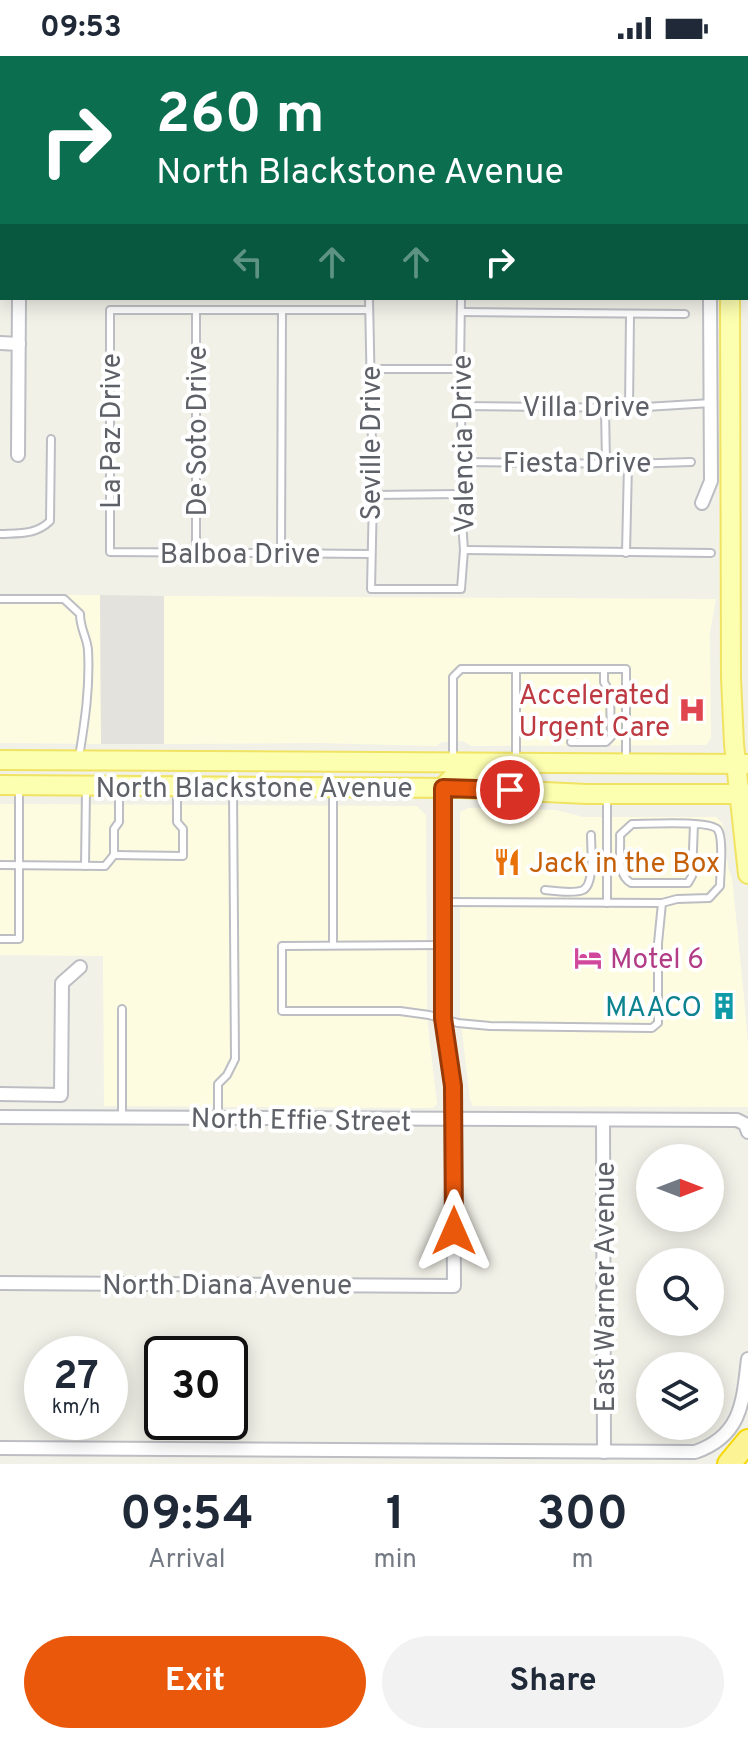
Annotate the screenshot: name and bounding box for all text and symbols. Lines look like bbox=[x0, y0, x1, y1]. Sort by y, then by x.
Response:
text: 09:53 bbox=[40, 10, 122, 47]
text: 260 m bbox=[156, 82, 325, 152]
icon: right bbox=[24, 88, 128, 192]
text: North Blackstone Avenue bbox=[156, 151, 564, 197]
icon: left bbox=[226, 240, 270, 284]
icon: ahead bbox=[310, 240, 354, 284]
icon: ahead bbox=[394, 240, 438, 284]
icon: right bbox=[478, 240, 522, 284]
street label: De Soto Drive bbox=[181, 346, 217, 516]
street label: La Paz Drive bbox=[95, 353, 131, 509]
street label: Valencia Drive bbox=[445, 354, 485, 534]
street label: Seville Drive bbox=[355, 366, 391, 520]
street label: Villa Drive bbox=[522, 391, 650, 427]
street label: Fiesta Drive bbox=[503, 447, 651, 483]
street label: Balboa Drive bbox=[160, 538, 320, 574]
place label: Accelerated Urgent Care bbox=[519, 679, 670, 747]
hospital icon: Accelerated Urgent Care bbox=[677, 695, 707, 725]
pin bbox=[476, 756, 544, 824]
icon: arrive bbox=[488, 768, 532, 812]
street label: North Blackstone Avenue bbox=[95, 772, 413, 808]
restaurant icon: Jack in the Box bbox=[492, 847, 522, 877]
place label: Jack in the Box bbox=[529, 847, 720, 883]
hotel icon: Motel 6 bbox=[573, 943, 603, 973]
place label: Motel 6 bbox=[610, 943, 704, 979]
place label: MAACO bbox=[605, 991, 702, 1027]
building icon: MAACO bbox=[709, 991, 739, 1021]
street label: North Effie Street bbox=[190, 1102, 412, 1142]
north arrow bbox=[636, 1144, 724, 1232]
map controls bbox=[636, 1144, 724, 1440]
street label: East Warner Avenue bbox=[589, 1162, 625, 1412]
position arrow bbox=[412, 1189, 496, 1273]
button: search bbox=[636, 1248, 724, 1336]
street label: North Diana Avenue bbox=[102, 1269, 352, 1305]
speed limit sign: 30 bbox=[144, 1336, 248, 1440]
button: layers bbox=[636, 1352, 724, 1440]
text: 27 bbox=[53, 1353, 99, 1403]
text: km/h bbox=[52, 1395, 100, 1421]
text: 09:54 bbox=[120, 1486, 254, 1546]
text: 1 bbox=[386, 1486, 405, 1546]
text: 300 bbox=[537, 1486, 628, 1546]
text: Arrival bbox=[148, 1544, 226, 1577]
text: min bbox=[374, 1544, 417, 1577]
text: m bbox=[571, 1544, 593, 1577]
button: Exit bbox=[24, 1636, 366, 1728]
button: Share bbox=[382, 1636, 724, 1728]

